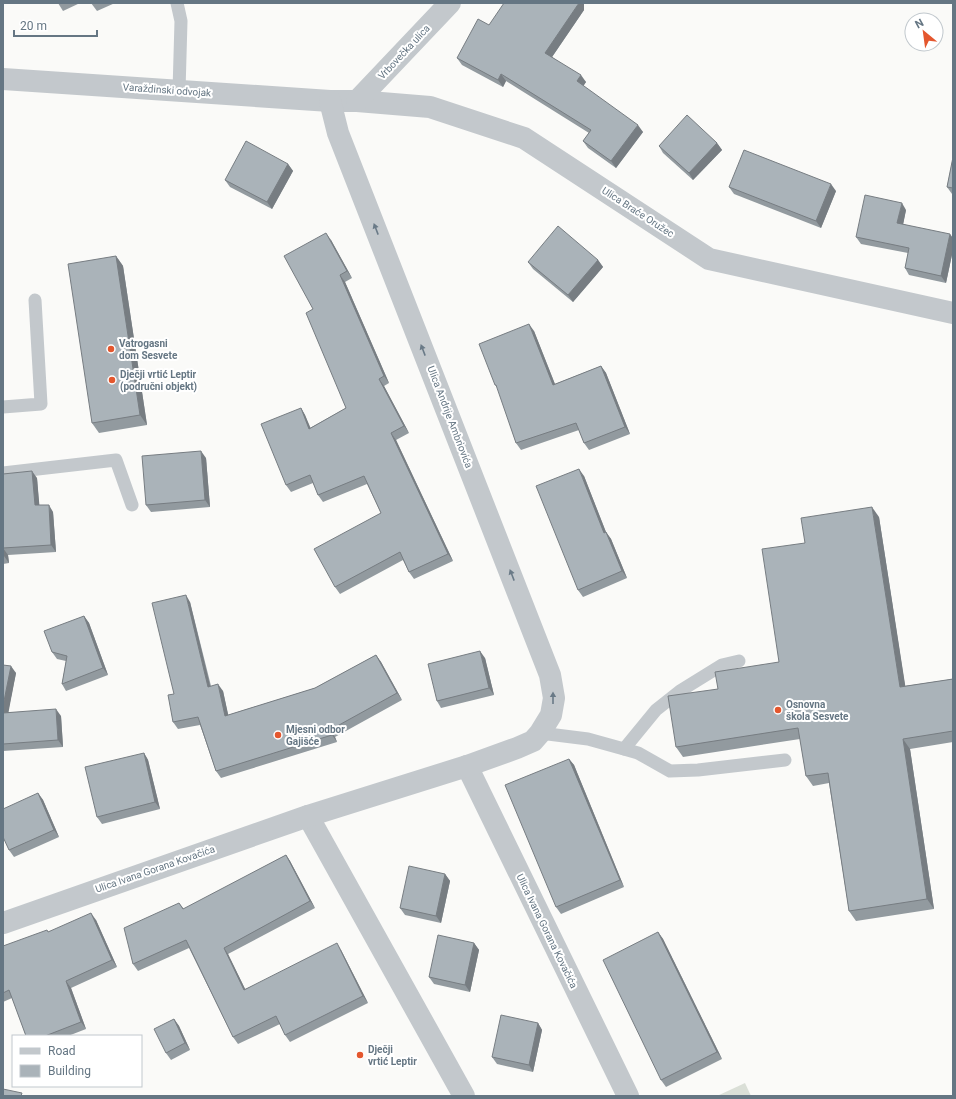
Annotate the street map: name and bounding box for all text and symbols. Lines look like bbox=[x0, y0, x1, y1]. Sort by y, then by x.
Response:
scale bar bbox=[14, 12, 97, 38]
north arrow bbox=[904, 12, 944, 52]
text: N bbox=[913, 16, 926, 31]
text: 20 m bbox=[20, 19, 47, 33]
street label: Vrbovečka ulica bbox=[376, 23, 432, 81]
street label: Varaždinski odvojak bbox=[122, 81, 212, 99]
street label: Ulica Braće Oružec bbox=[600, 185, 676, 239]
one-way arrow bbox=[372, 222, 378, 234]
place label: Vatrogasni dom Sesvete bbox=[119, 338, 178, 361]
one-way arrow bbox=[420, 343, 426, 355]
marker: Vatrogasni dom Sesvete bbox=[106, 344, 116, 354]
street label: Ulica Andrije Ambriovića bbox=[425, 364, 475, 470]
place label: Dječji vrtić Leptir (područni objekt) bbox=[120, 369, 197, 393]
marker: Dječji vrtić Leptir (područni objekt) bbox=[107, 375, 117, 385]
one-way arrow bbox=[508, 569, 514, 581]
one-way arrow bbox=[550, 691, 556, 704]
place label: Osnovna škola Sesvete bbox=[786, 699, 849, 722]
marker: Osnovna škola Sesvete bbox=[773, 705, 783, 715]
place label: Mjesni odbor Gajišće bbox=[286, 724, 345, 747]
marker: Mjesni odbor Gajišće bbox=[273, 730, 283, 740]
street label: Ulica Ivana Gorana Kovačića bbox=[94, 843, 216, 895]
street label: Ulica Ivana Gorana Kovačića bbox=[514, 872, 580, 990]
legend bbox=[12, 1035, 142, 1087]
text: Road bbox=[48, 1044, 76, 1058]
place label: Dječji vrtić Leptir bbox=[368, 1044, 417, 1067]
marker: Dječji vrtić Leptir bbox=[355, 1050, 365, 1060]
text: Building bbox=[48, 1064, 91, 1078]

